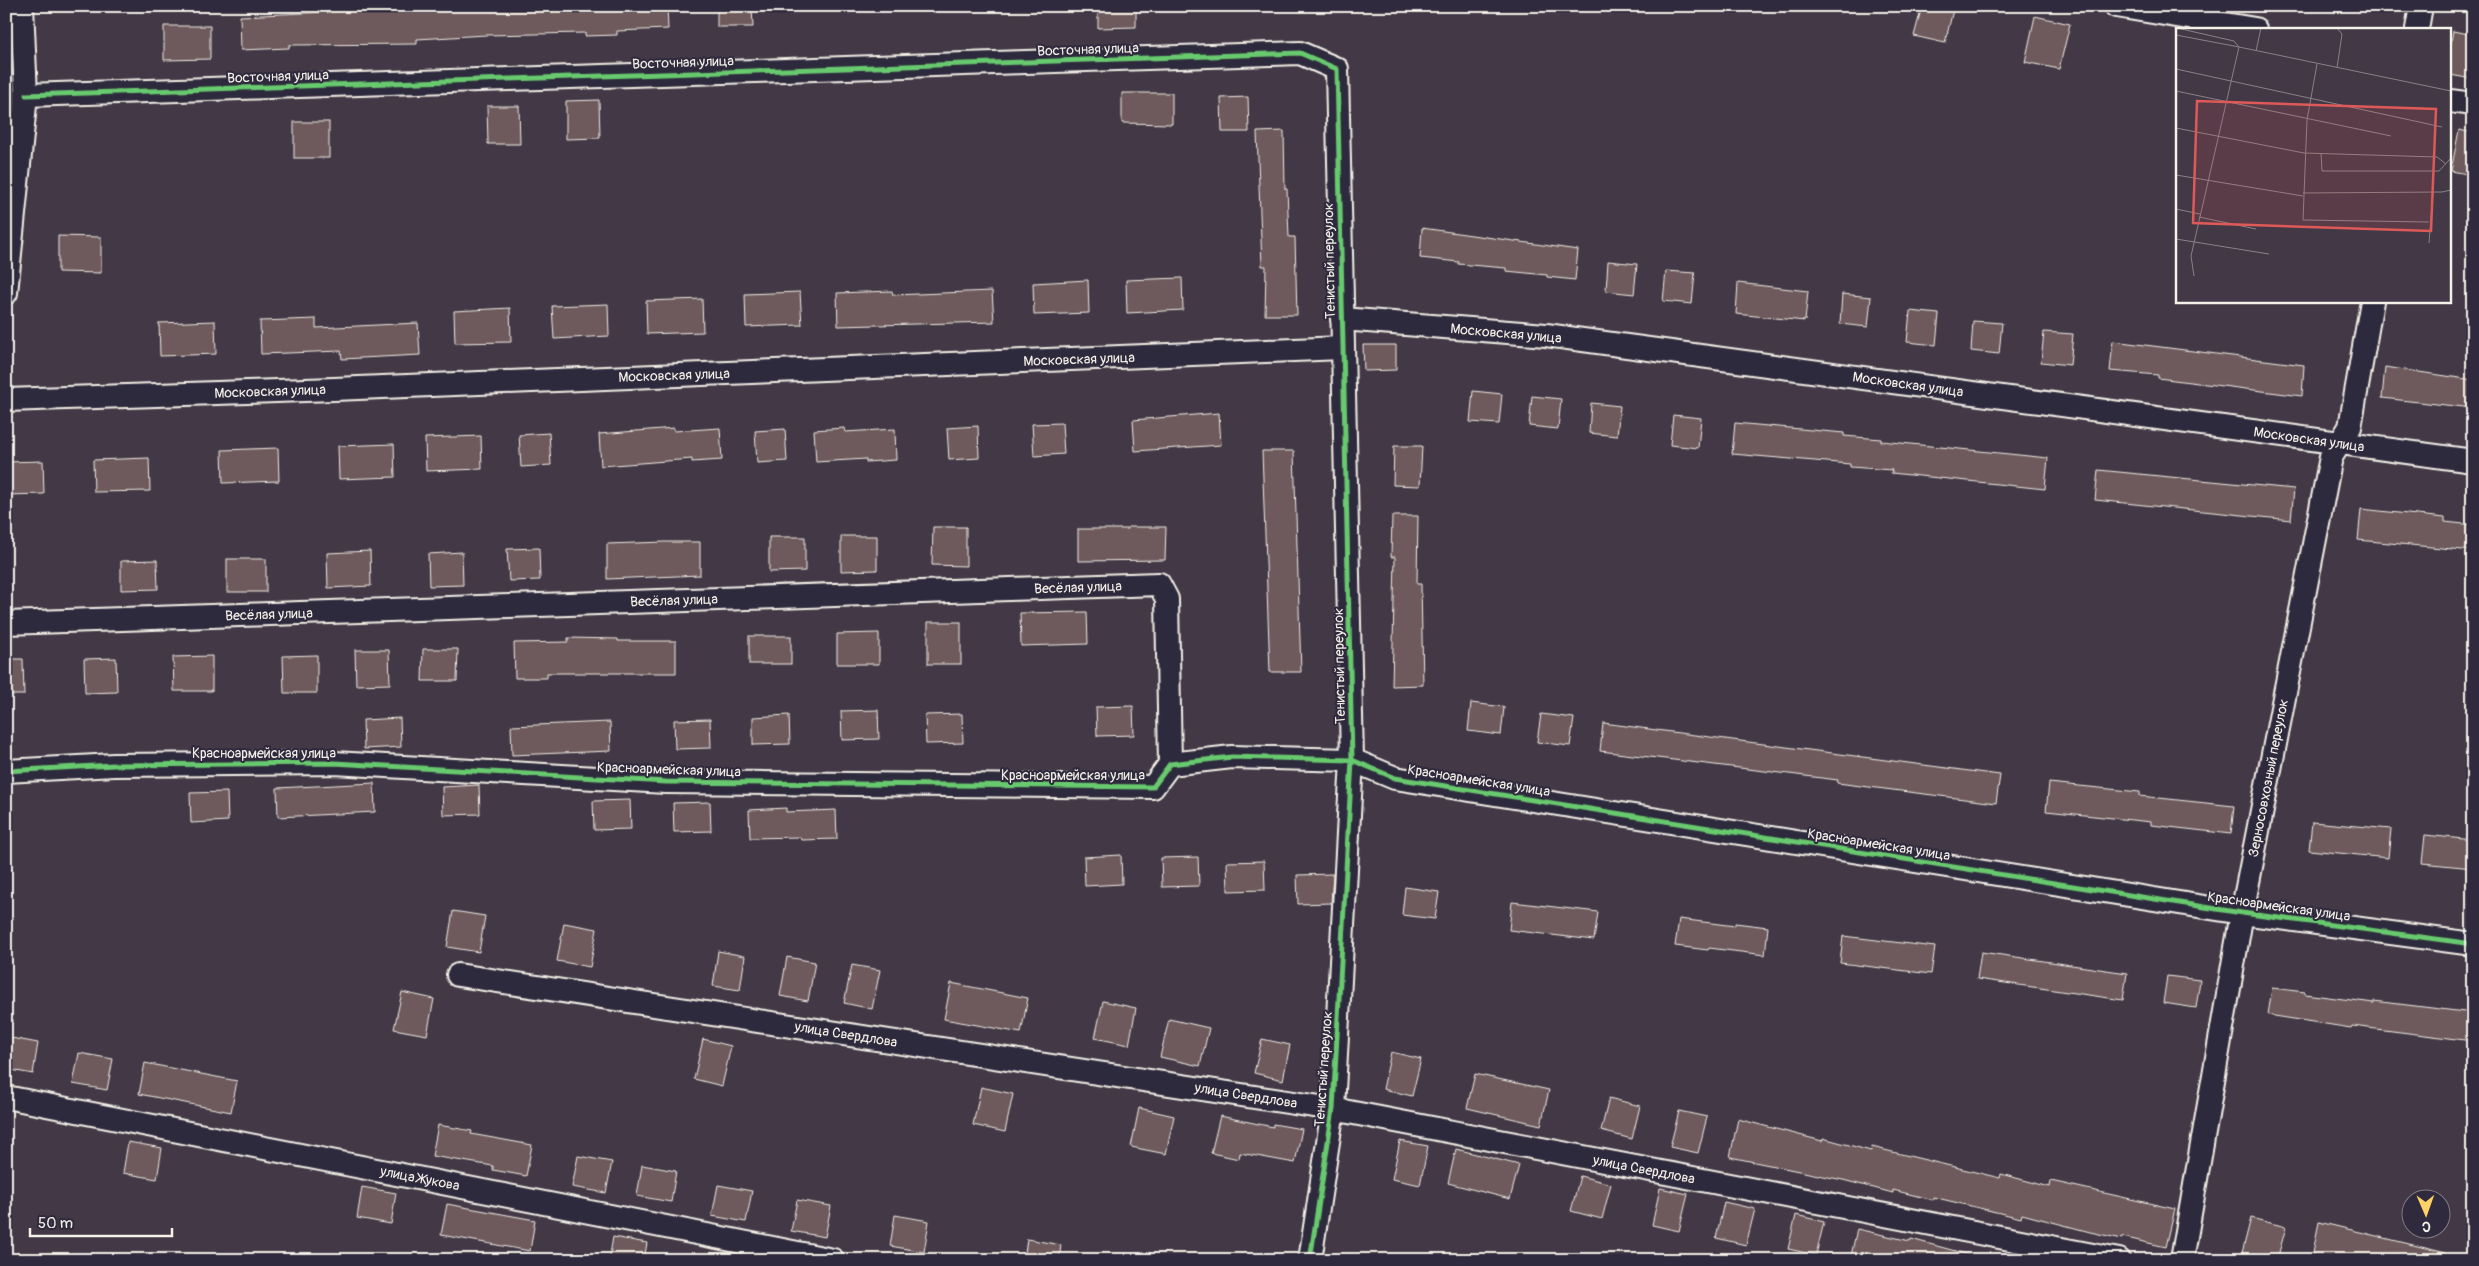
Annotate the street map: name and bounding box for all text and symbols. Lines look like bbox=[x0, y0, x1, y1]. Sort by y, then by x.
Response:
inset map bbox=[2176, 28, 2452, 302]
street label: Восточная улица bbox=[1037, 39, 1139, 60]
street label: Восточная улица bbox=[632, 52, 734, 73]
street label: Восточная улица bbox=[227, 66, 329, 87]
street label: Тенистый переулок bbox=[1320, 203, 1339, 319]
street label: Московская улица bbox=[1450, 320, 1562, 347]
street label: Московская улица bbox=[1023, 349, 1135, 370]
street label: Московская улица bbox=[618, 365, 730, 386]
street label: Московская улица bbox=[1851, 368, 1964, 401]
street label: Московская улица bbox=[214, 381, 326, 402]
street label: Московская улица bbox=[2252, 423, 2365, 456]
street label: Весёлая улица bbox=[1034, 577, 1122, 598]
street label: Весёлая улица bbox=[630, 590, 718, 611]
street label: Весёлая улица bbox=[225, 604, 313, 625]
street label: Тенистый переулок bbox=[1330, 608, 1349, 724]
street label: Зерносовхозный переулок bbox=[2245, 698, 2292, 859]
street label: Красноармейская улица bbox=[192, 745, 336, 762]
street label: Красноармейская улица bbox=[597, 758, 741, 781]
street label: Красноармейская улица bbox=[1406, 761, 1551, 800]
street label: Красноармейская улица bbox=[1001, 767, 1145, 784]
street label: Красноармейская улица bbox=[1806, 825, 1951, 864]
street label: Красноармейская улица bbox=[2206, 888, 2351, 925]
street label: Тенистый переулок bbox=[1311, 1011, 1336, 1128]
street label: улица Свердлова bbox=[792, 1018, 898, 1051]
street label: улица Свердлова bbox=[1192, 1079, 1298, 1112]
street label: улица Свердлова bbox=[1590, 1151, 1696, 1188]
street label: улица Жукова bbox=[378, 1162, 461, 1195]
north arrow bbox=[2402, 1188, 2452, 1238]
scale bar bbox=[30, 1206, 172, 1238]
text: 50 m bbox=[38, 1214, 73, 1233]
text: С bbox=[2421, 1218, 2431, 1235]

